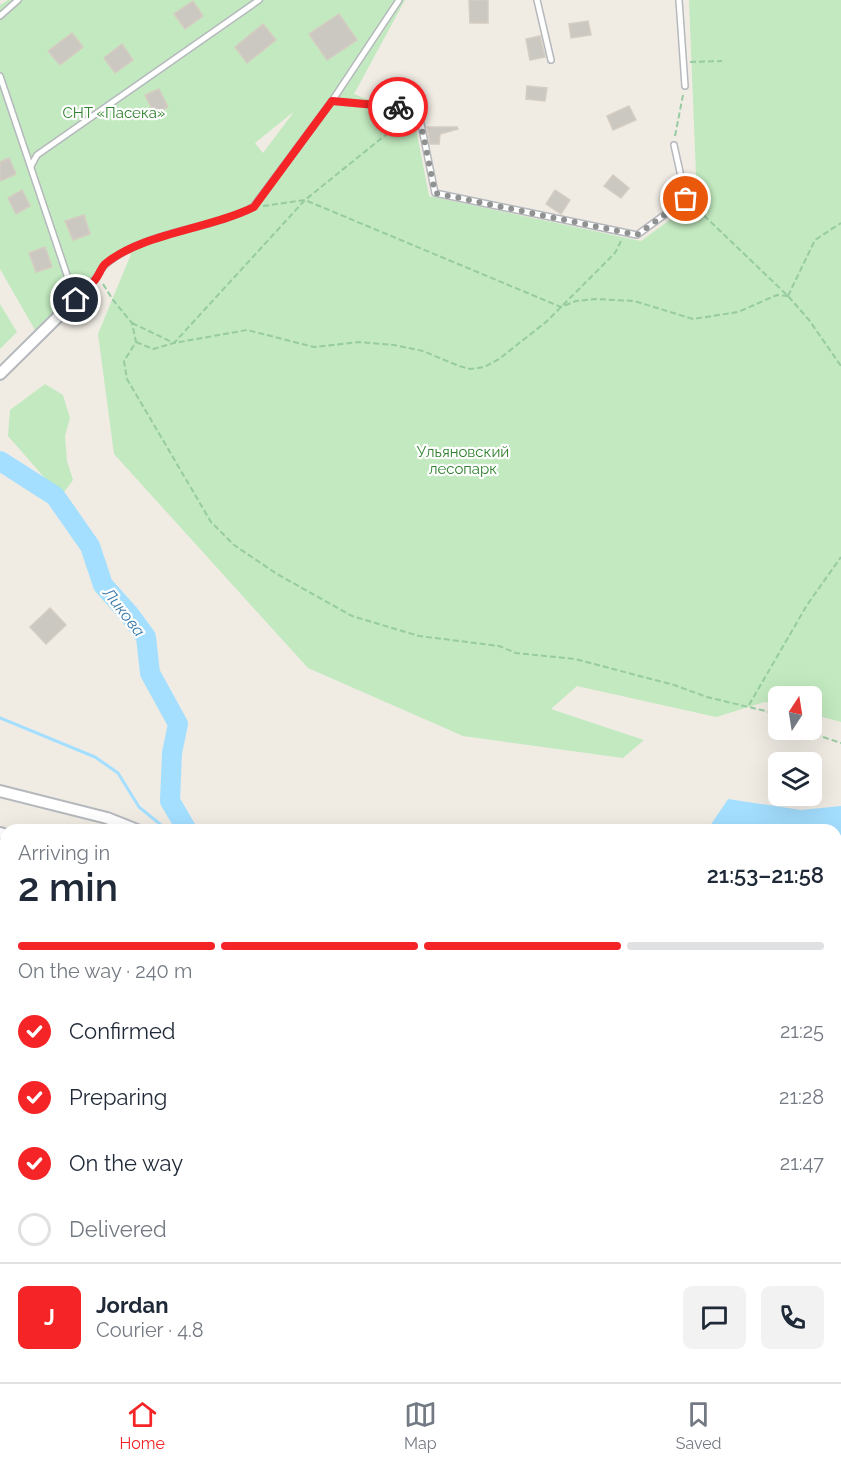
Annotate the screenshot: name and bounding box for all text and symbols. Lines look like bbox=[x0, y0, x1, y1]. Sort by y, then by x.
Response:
courier bbox=[368, 77, 428, 137]
icon: bike bbox=[382, 91, 415, 124]
park label: СНТ «Пасека» bbox=[63, 104, 165, 122]
pin bbox=[660, 173, 711, 224]
icon: bag bbox=[669, 182, 702, 215]
pin bbox=[50, 274, 101, 325]
icon: home bbox=[59, 283, 92, 316]
park label: Ульяновский лесопарк bbox=[417, 443, 509, 478]
water label: Ликова bbox=[98, 583, 149, 641]
north arrow bbox=[768, 686, 822, 740]
map controls bbox=[768, 686, 822, 806]
button: layers bbox=[768, 752, 822, 806]
text: Arriving in bbox=[18, 841, 110, 865]
text: 21:53–21:58 bbox=[707, 862, 824, 888]
text: 2 min bbox=[18, 864, 118, 910]
text: On the way · 240 m bbox=[18, 959, 192, 983]
icon: check bbox=[18, 1015, 51, 1048]
text: Confirmed bbox=[69, 1018, 176, 1044]
text: 21:25 bbox=[780, 1019, 824, 1043]
icon: check bbox=[18, 1081, 51, 1114]
text: Preparing bbox=[69, 1084, 167, 1110]
text: 21:28 bbox=[779, 1085, 824, 1109]
icon: check bbox=[18, 1147, 51, 1180]
text: On the way bbox=[69, 1150, 183, 1176]
text: 21:47 bbox=[780, 1151, 824, 1175]
text: Delivered bbox=[69, 1216, 167, 1242]
button: chat bbox=[683, 1286, 746, 1349]
button: phone bbox=[761, 1286, 824, 1349]
text: Jordan bbox=[96, 1292, 168, 1318]
text: J bbox=[44, 1304, 55, 1330]
text: Courier · 4.8 bbox=[96, 1318, 204, 1342]
tab: Home bbox=[119, 1398, 165, 1453]
tab: Map bbox=[404, 1398, 437, 1453]
tab: Saved bbox=[676, 1398, 721, 1453]

